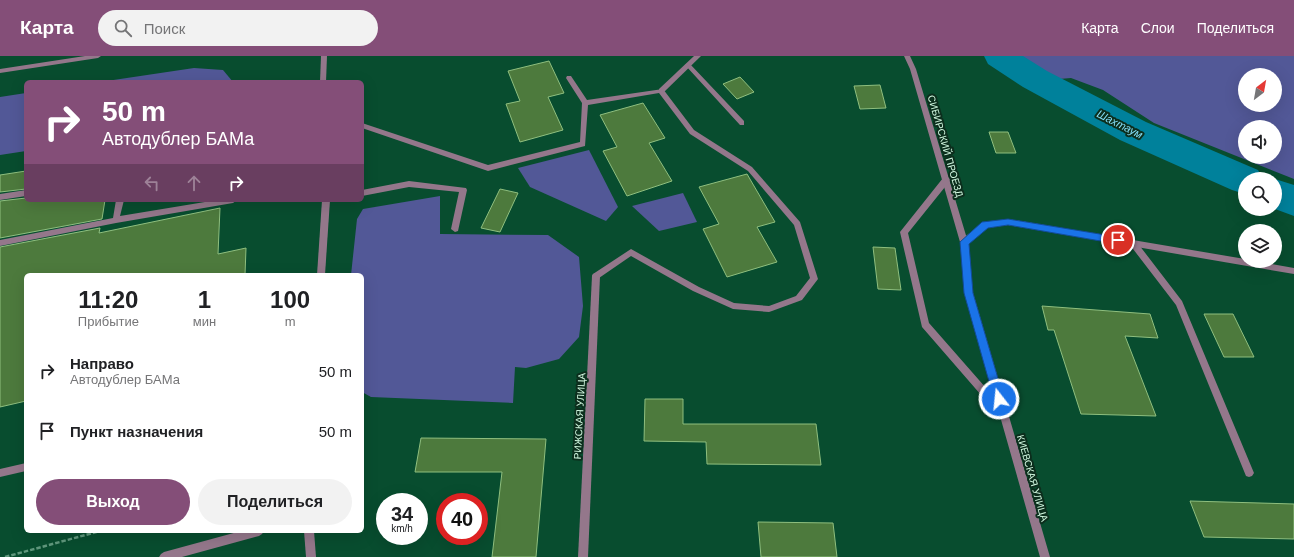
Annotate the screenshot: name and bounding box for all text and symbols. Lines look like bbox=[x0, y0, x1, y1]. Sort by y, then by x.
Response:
search box bbox=[98, 10, 378, 46]
text: Карта bbox=[20, 17, 74, 38]
icon: search bbox=[112, 17, 134, 39]
text: Поиск bbox=[144, 20, 185, 37]
text: Карта bbox=[1081, 20, 1119, 36]
text: Слои bbox=[1141, 20, 1175, 36]
text: Поделиться bbox=[1197, 20, 1274, 36]
north arrow bbox=[1238, 68, 1282, 112]
map controls bbox=[1238, 68, 1282, 268]
street label: СИБИРСКИЙ ПРОЕЗД bbox=[926, 94, 966, 199]
icon: right bbox=[36, 96, 88, 148]
text: 50 m bbox=[102, 96, 166, 127]
water label: Шахтаум bbox=[1095, 107, 1145, 141]
button: sound bbox=[1238, 120, 1282, 164]
text: Автодублер БАМа bbox=[102, 129, 254, 149]
icon: left bbox=[141, 172, 163, 194]
icon: ahead bbox=[183, 172, 205, 194]
icon: right bbox=[225, 172, 247, 194]
button: search bbox=[1238, 172, 1282, 216]
pin bbox=[1101, 223, 1135, 257]
button: layers bbox=[1238, 224, 1282, 268]
icon: arrive bbox=[1107, 229, 1129, 251]
text: 11:20 bbox=[78, 286, 138, 313]
text: 1 bbox=[198, 286, 211, 313]
text: 100 bbox=[270, 286, 310, 313]
text: Прибытие bbox=[78, 314, 139, 329]
text: мин bbox=[193, 314, 216, 329]
text: m bbox=[285, 314, 295, 329]
text: Направо bbox=[70, 355, 134, 372]
icon: right bbox=[36, 360, 58, 382]
text: 50 m bbox=[319, 363, 352, 380]
text: Автодублер БАМа bbox=[70, 372, 180, 387]
street label: РИЖСКАЯ УЛИЦА bbox=[572, 372, 587, 460]
position arrow bbox=[978, 378, 1020, 420]
icon: arrive bbox=[36, 420, 58, 442]
text: Пункт назначения bbox=[70, 423, 203, 440]
text: 50 m bbox=[319, 423, 352, 440]
street label: КИЕВСКАЯ УЛИЦА bbox=[1015, 434, 1050, 523]
button: Выход bbox=[36, 479, 190, 525]
button: Поделиться bbox=[198, 479, 352, 525]
speed limit sign: 40 bbox=[436, 493, 488, 545]
text: 34 bbox=[391, 503, 413, 525]
text: km/h bbox=[391, 523, 413, 534]

